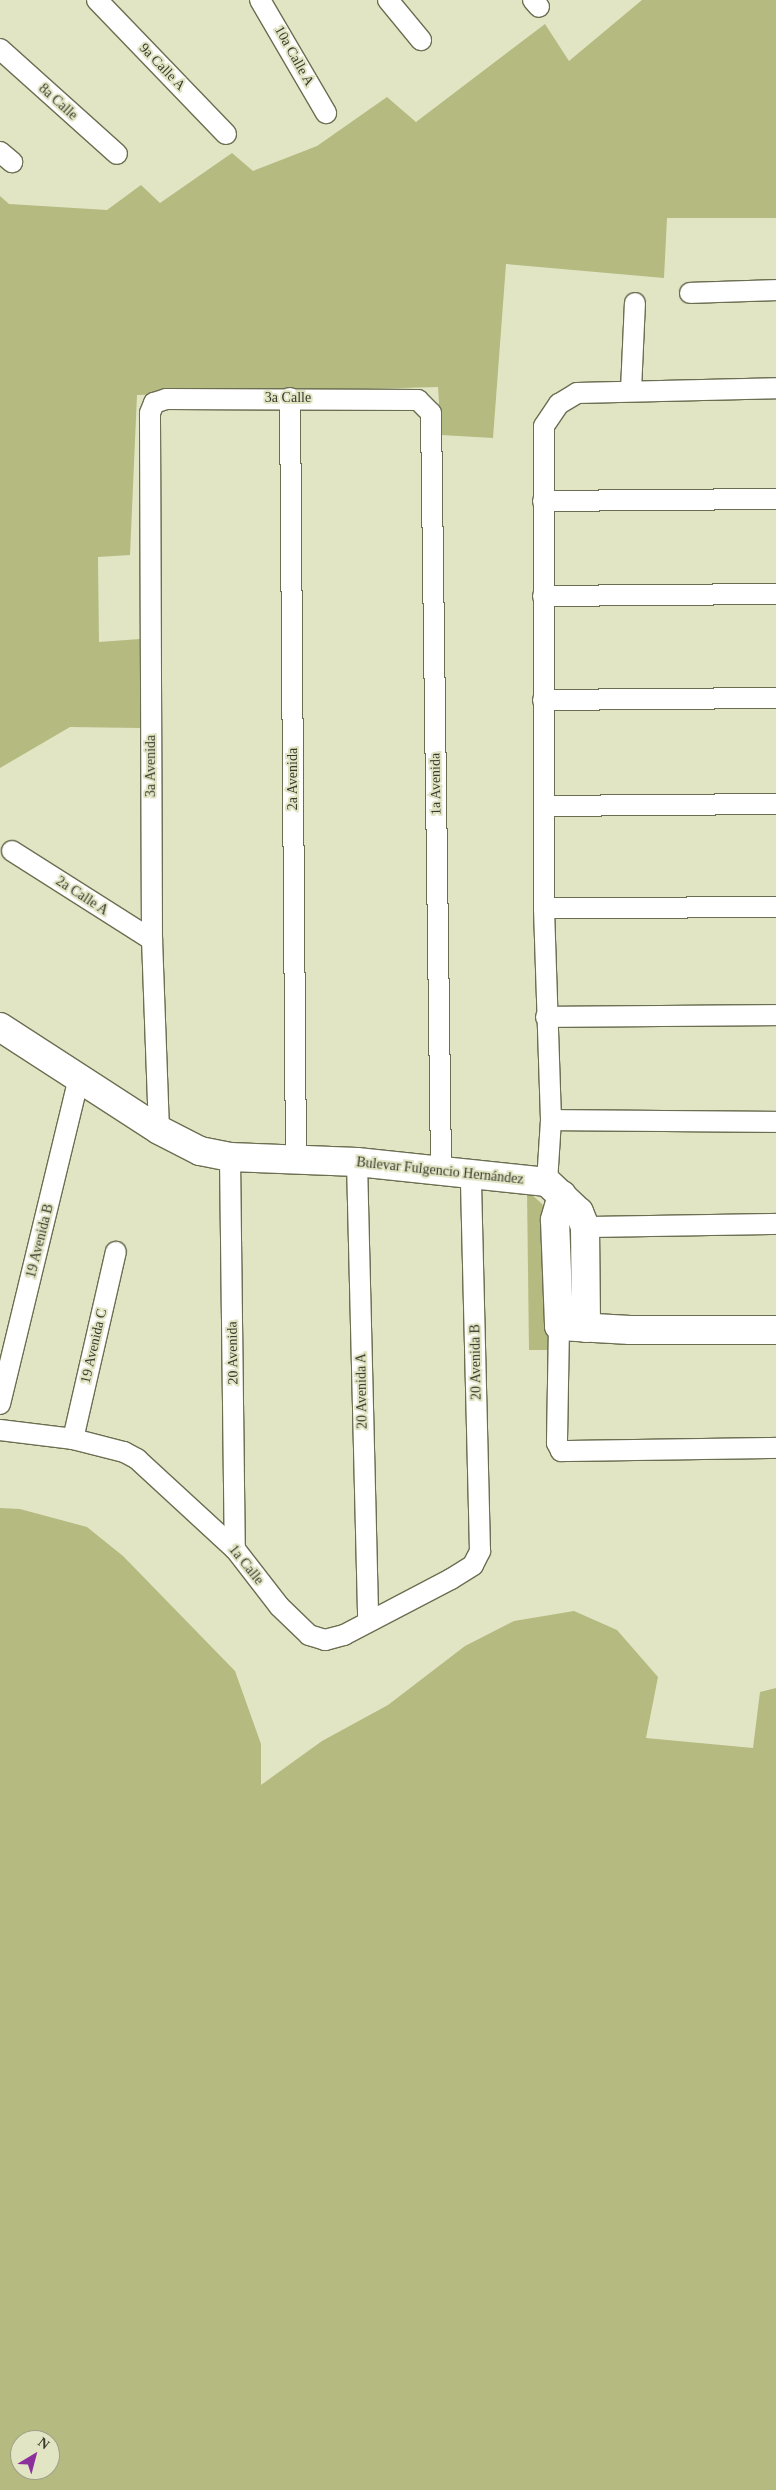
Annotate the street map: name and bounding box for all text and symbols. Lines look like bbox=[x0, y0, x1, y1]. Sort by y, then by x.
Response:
street label: 10a Calle A bbox=[270, 23, 318, 89]
street label: 9a Calle A bbox=[135, 40, 189, 94]
street label: 8a Calle bbox=[35, 80, 81, 124]
street label: 3a Calle bbox=[265, 390, 311, 406]
street label: 3a Avenida bbox=[143, 734, 159, 798]
street label: 2a Avenida bbox=[285, 747, 301, 811]
street label: 1a Avenida bbox=[427, 752, 445, 816]
street label: 2a Calle A bbox=[52, 873, 112, 919]
street label: Bulevar Fulgencio Hernández bbox=[356, 1154, 524, 1188]
street label: 19 Avenida B bbox=[23, 1202, 57, 1280]
street label: 19 Avenida C bbox=[77, 1307, 111, 1385]
street label: 20 Avenida bbox=[224, 1321, 242, 1385]
street label: 20 Avenida B bbox=[467, 1323, 485, 1401]
street label: 20 Avenida A bbox=[353, 1352, 371, 1430]
street label: 1a Calle bbox=[225, 1542, 267, 1588]
north arrow bbox=[10, 2430, 60, 2480]
text: N bbox=[35, 2434, 52, 2452]

